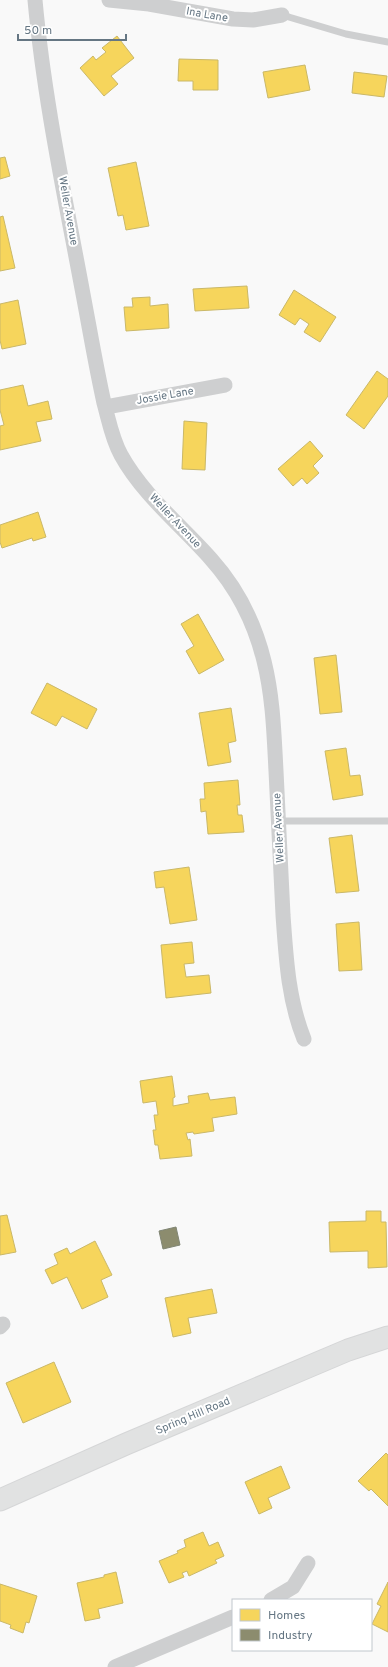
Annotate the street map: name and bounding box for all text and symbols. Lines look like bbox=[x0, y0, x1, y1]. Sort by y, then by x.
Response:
street label: Ina Lane bbox=[185, 4, 229, 26]
scale bar bbox=[18, 16, 126, 42]
text: 50 m bbox=[24, 23, 52, 39]
street label: Weller Avenue bbox=[55, 175, 81, 247]
street label: Jossie Lane bbox=[135, 384, 195, 408]
street label: Weller Avenue bbox=[146, 491, 204, 551]
street label: Weller Avenue bbox=[270, 793, 288, 863]
street label: Spring Hill Road bbox=[154, 1394, 232, 1438]
legend bbox=[232, 1599, 372, 1651]
text: Homes bbox=[268, 1608, 305, 1624]
text: Industry bbox=[268, 1628, 313, 1644]

